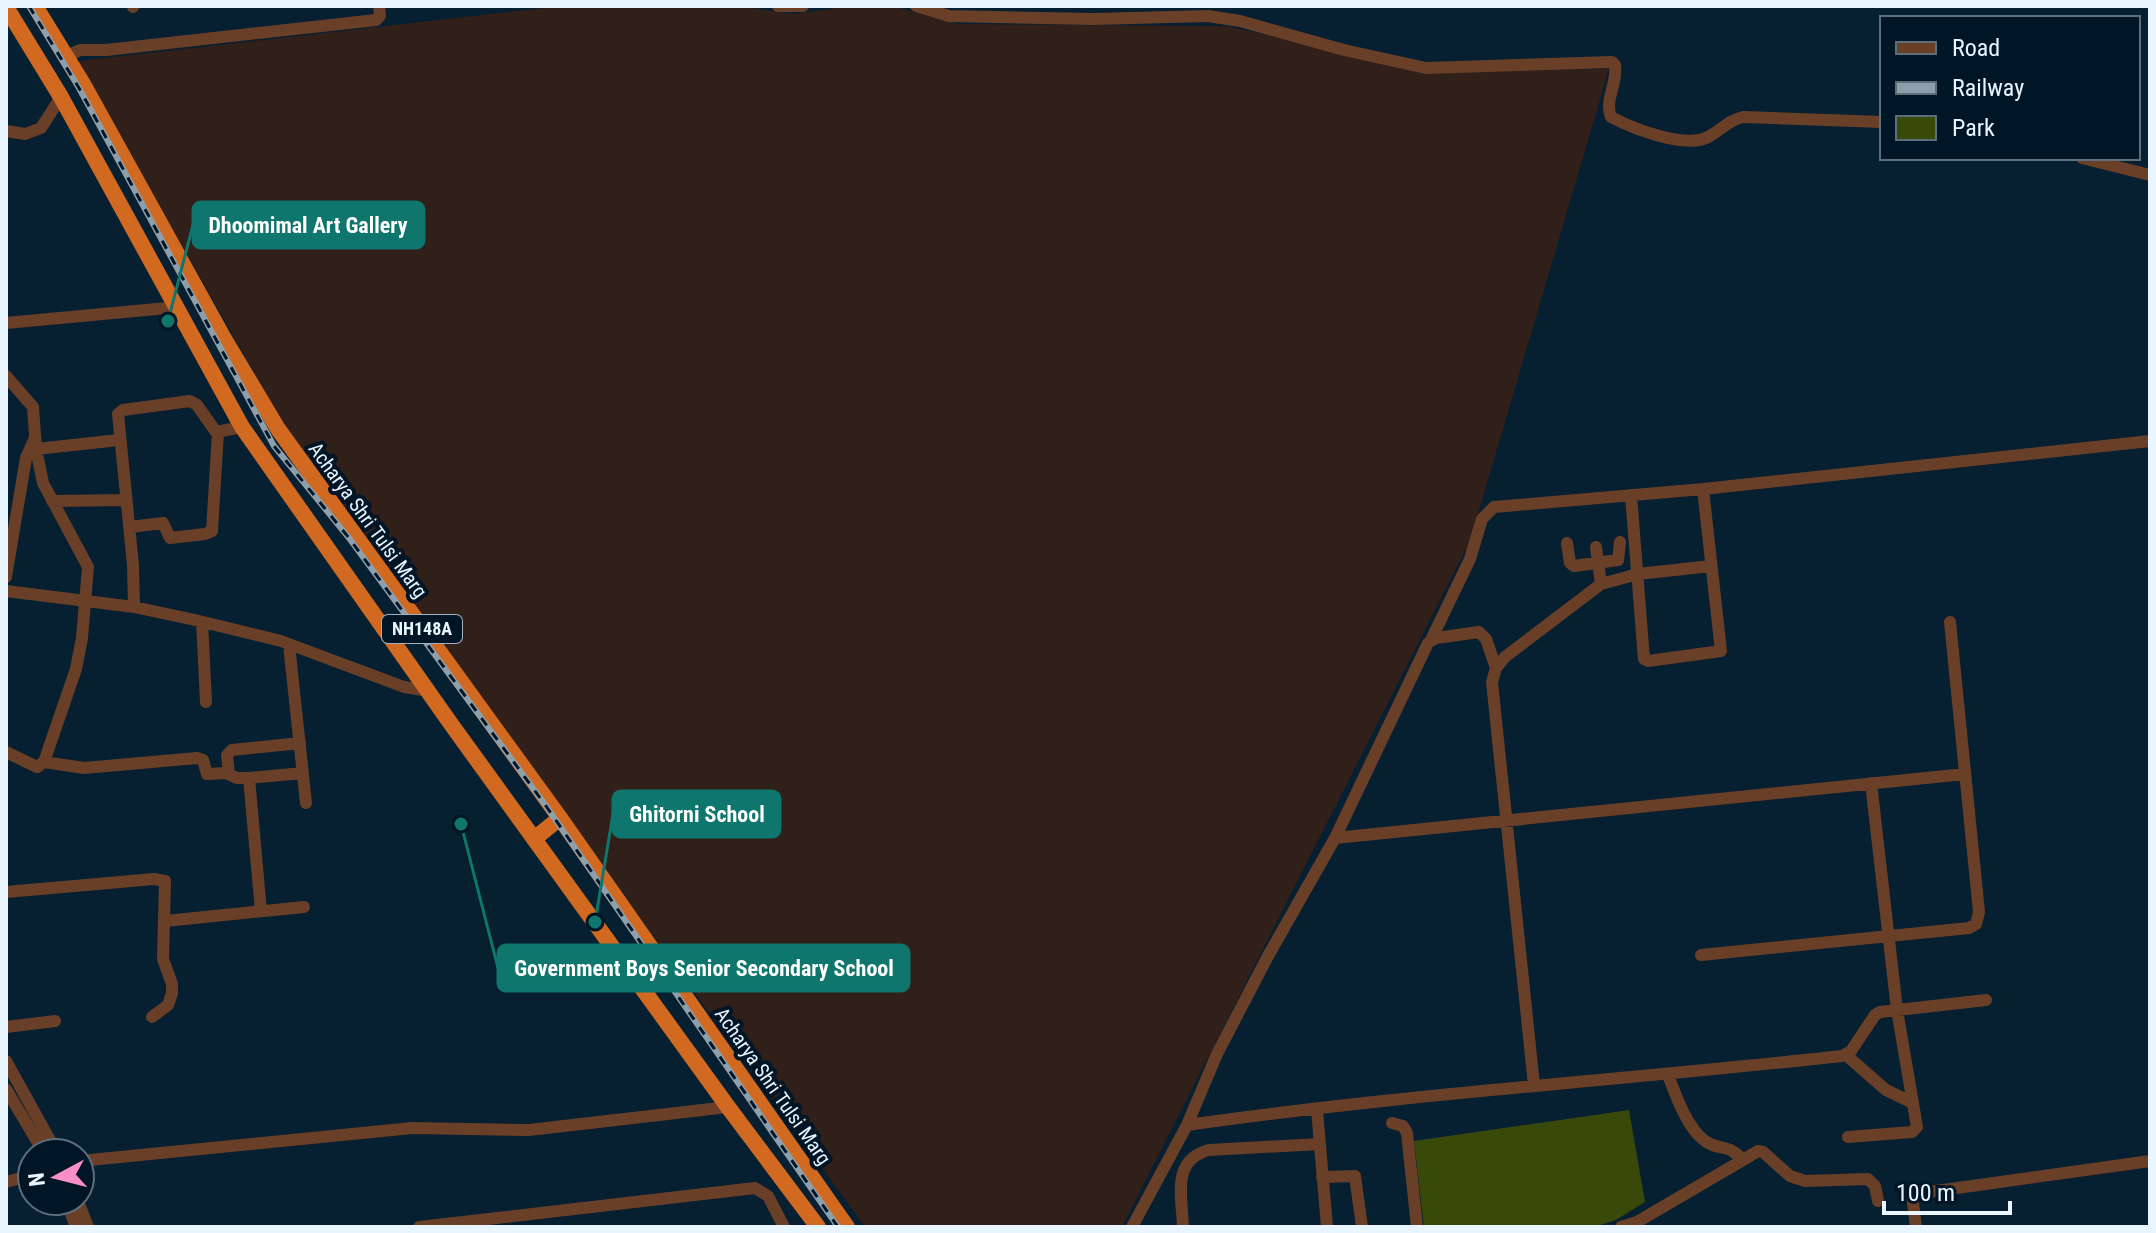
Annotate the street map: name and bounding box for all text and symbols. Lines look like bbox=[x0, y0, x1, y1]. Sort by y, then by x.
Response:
legend bbox=[1880, 16, 2140, 160]
text: Road bbox=[1952, 34, 2000, 62]
text: Railway bbox=[1952, 74, 2024, 102]
text: Park bbox=[1952, 114, 1995, 142]
callout: Dhoomimal Art Gallery bbox=[193, 202, 424, 248]
text: Dhoomimal Art Gallery bbox=[208, 213, 408, 238]
street label: Acharya Shri Tulsi Marg bbox=[304, 438, 432, 602]
road number: NH148A bbox=[382, 615, 462, 643]
callout: Ghitorni School bbox=[613, 791, 780, 837]
text: Ghitorni School bbox=[629, 802, 765, 827]
callout: Government Boys Senior Secondary School bbox=[498, 945, 909, 991]
text: Government Boys Senior Secondary School bbox=[514, 956, 894, 981]
street label: Acharya Shri Tulsi Marg bbox=[710, 1003, 836, 1169]
north arrow bbox=[16, 1137, 96, 1217]
scale bar bbox=[1884, 1165, 2010, 1215]
text: N bbox=[23, 1171, 50, 1188]
text: 100 m bbox=[1896, 1179, 1955, 1207]

